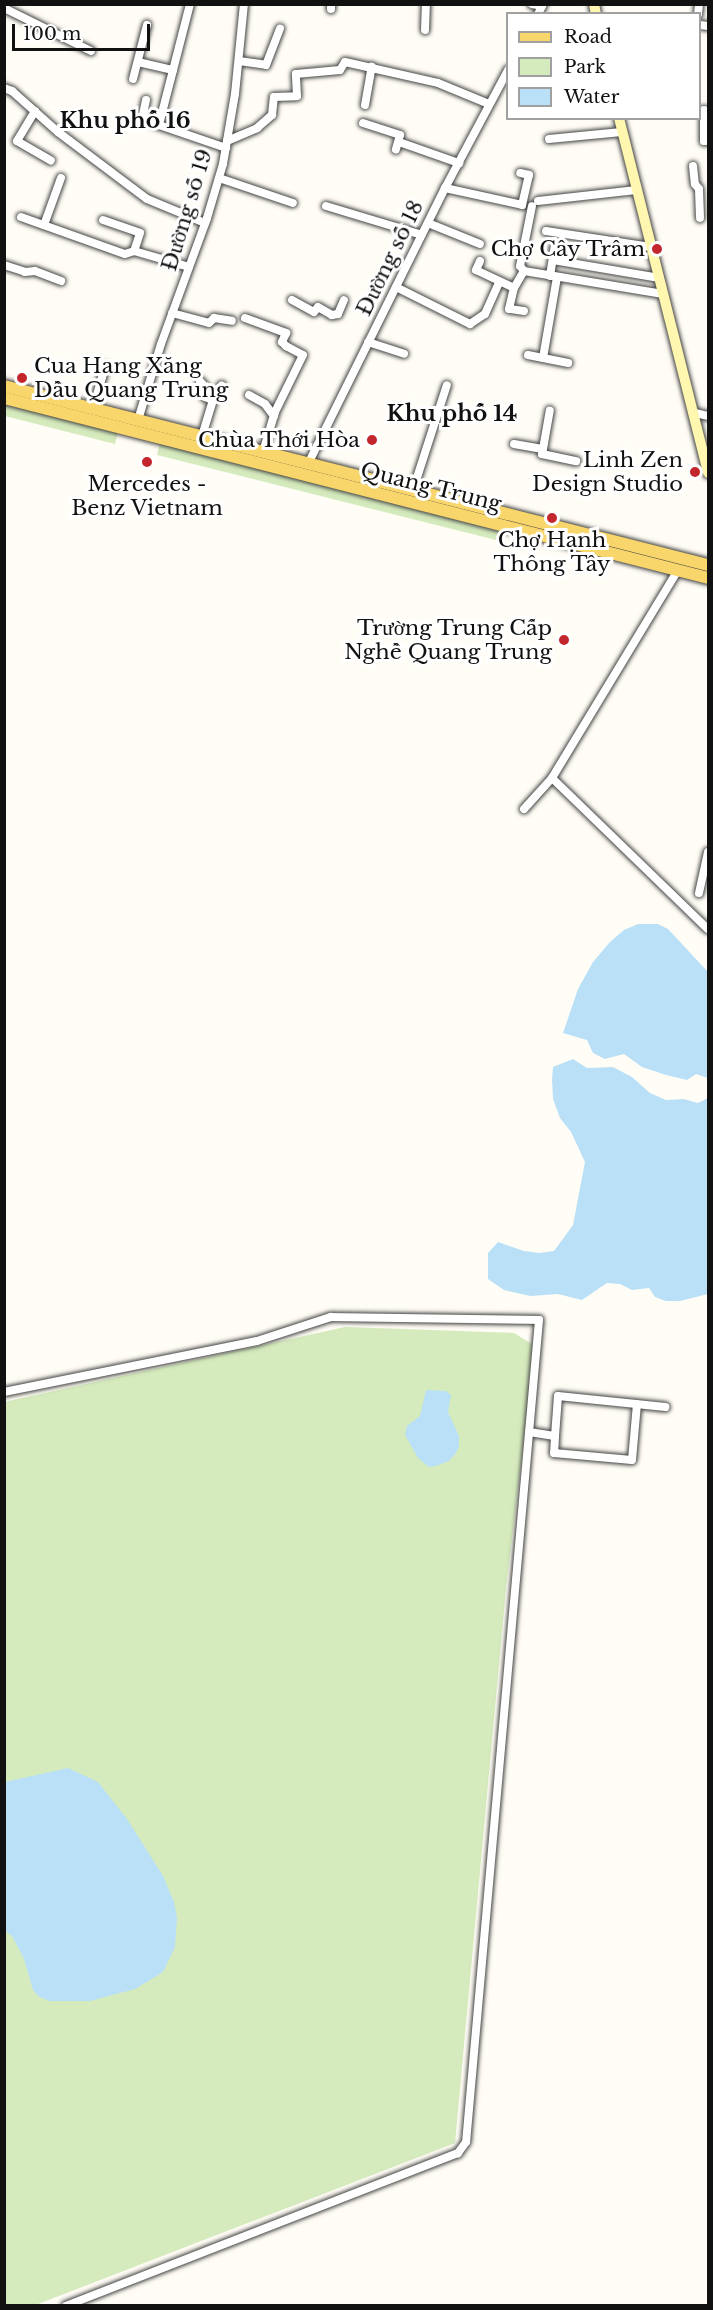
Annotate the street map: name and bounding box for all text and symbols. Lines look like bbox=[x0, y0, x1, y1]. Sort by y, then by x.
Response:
scale bar bbox=[15, 12, 153, 50]
legend bbox=[506, 12, 701, 120]
text: 100 m bbox=[23, 23, 81, 45]
text: Road bbox=[564, 26, 612, 48]
text: Park bbox=[564, 56, 606, 78]
text: Water bbox=[564, 86, 619, 108]
district label: Khu phố 16 bbox=[59, 108, 191, 134]
street label: Đường số 19 bbox=[156, 146, 218, 274]
street label: Đường số 18 bbox=[351, 196, 429, 320]
place label: Chợ Cây Trâm bbox=[490, 236, 645, 262]
marker: Chợ Cây Trâm bbox=[650, 242, 664, 256]
place label: Cua Hang Xăng Dầu Quang Trung bbox=[34, 353, 229, 403]
marker: Cua Hang Xăng Dầu Quang Trung bbox=[15, 371, 29, 385]
district label: Khu phố 14 bbox=[387, 401, 517, 427]
place label: Chùa Thới Hòa bbox=[197, 427, 360, 453]
marker: Chùa Thới Hòa bbox=[365, 433, 379, 447]
place label: Linh Zen Design Studio bbox=[532, 447, 683, 497]
marker: Mercedes - Benz Vietnam bbox=[140, 455, 154, 469]
street label: Quang Trung bbox=[358, 457, 504, 517]
marker: Linh Zen Design Studio bbox=[688, 465, 702, 479]
place label: Mercedes - Benz Vietnam bbox=[71, 471, 223, 521]
marker: Chợ Hạnh Thông Tây bbox=[545, 511, 559, 525]
place label: Chợ Hạnh Thông Tây bbox=[493, 527, 611, 577]
place label: Trường Trung Cấp Nghề Quang Trung bbox=[343, 615, 552, 665]
marker: Trường Trung Cấp Nghề Quang Trung bbox=[557, 633, 571, 647]

